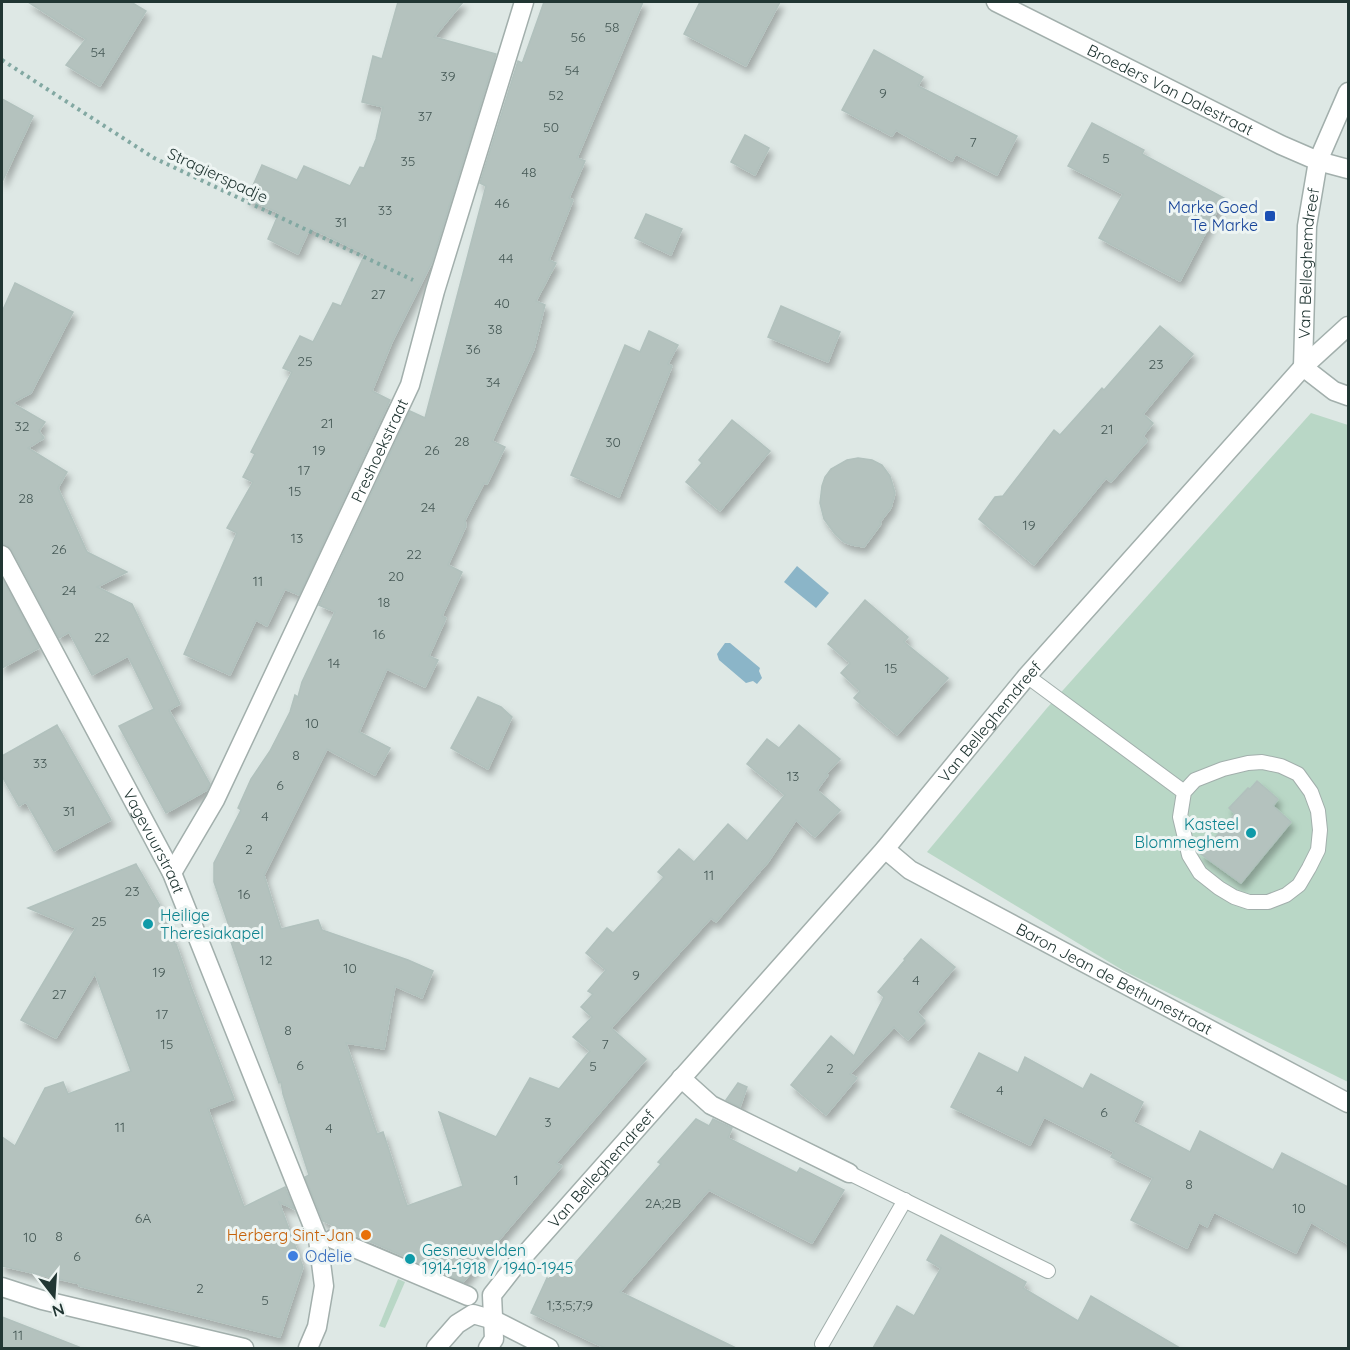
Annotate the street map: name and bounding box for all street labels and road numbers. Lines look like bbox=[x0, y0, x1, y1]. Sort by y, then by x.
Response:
street label: Broeders Van Dalestraat bbox=[1084, 39, 1257, 139]
street label: Stragierspadje bbox=[165, 143, 271, 207]
street label: Van Belleghemdreef bbox=[1294, 186, 1323, 339]
street label: Preshoekstraat bbox=[346, 395, 412, 505]
street label: Van Belleghemdreef bbox=[934, 657, 1046, 787]
street label: Vagevuurstraat bbox=[119, 785, 189, 896]
street label: Baron Jean de Bethunestraat bbox=[1013, 918, 1216, 1039]
street label: Van Belleghemdreef bbox=[544, 1105, 659, 1232]

